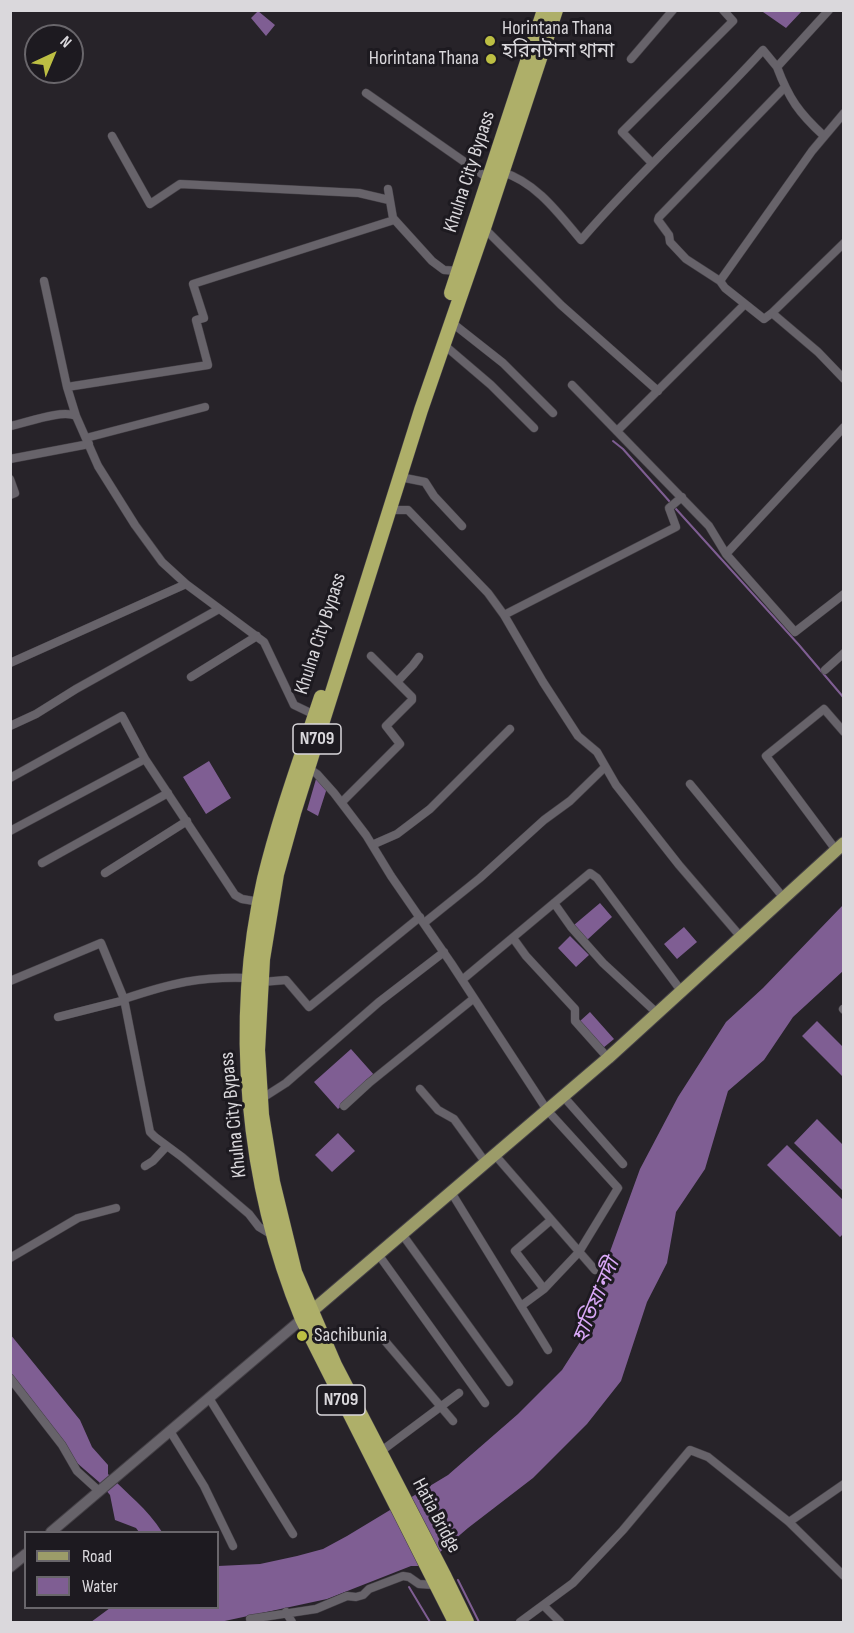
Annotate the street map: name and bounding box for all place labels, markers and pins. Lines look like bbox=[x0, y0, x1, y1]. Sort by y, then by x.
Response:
place label: Horintana Thana হরিনটানা থানা bbox=[502, 17, 614, 64]
marker: Horintana Thana হরিনটানা থানা bbox=[483, 34, 497, 48]
place label: Horintana Thana bbox=[369, 47, 479, 71]
marker: Horintana Thana bbox=[484, 52, 498, 66]
place label: Sachibunia bbox=[314, 1324, 387, 1348]
marker: Sachibunia bbox=[295, 1329, 309, 1343]

